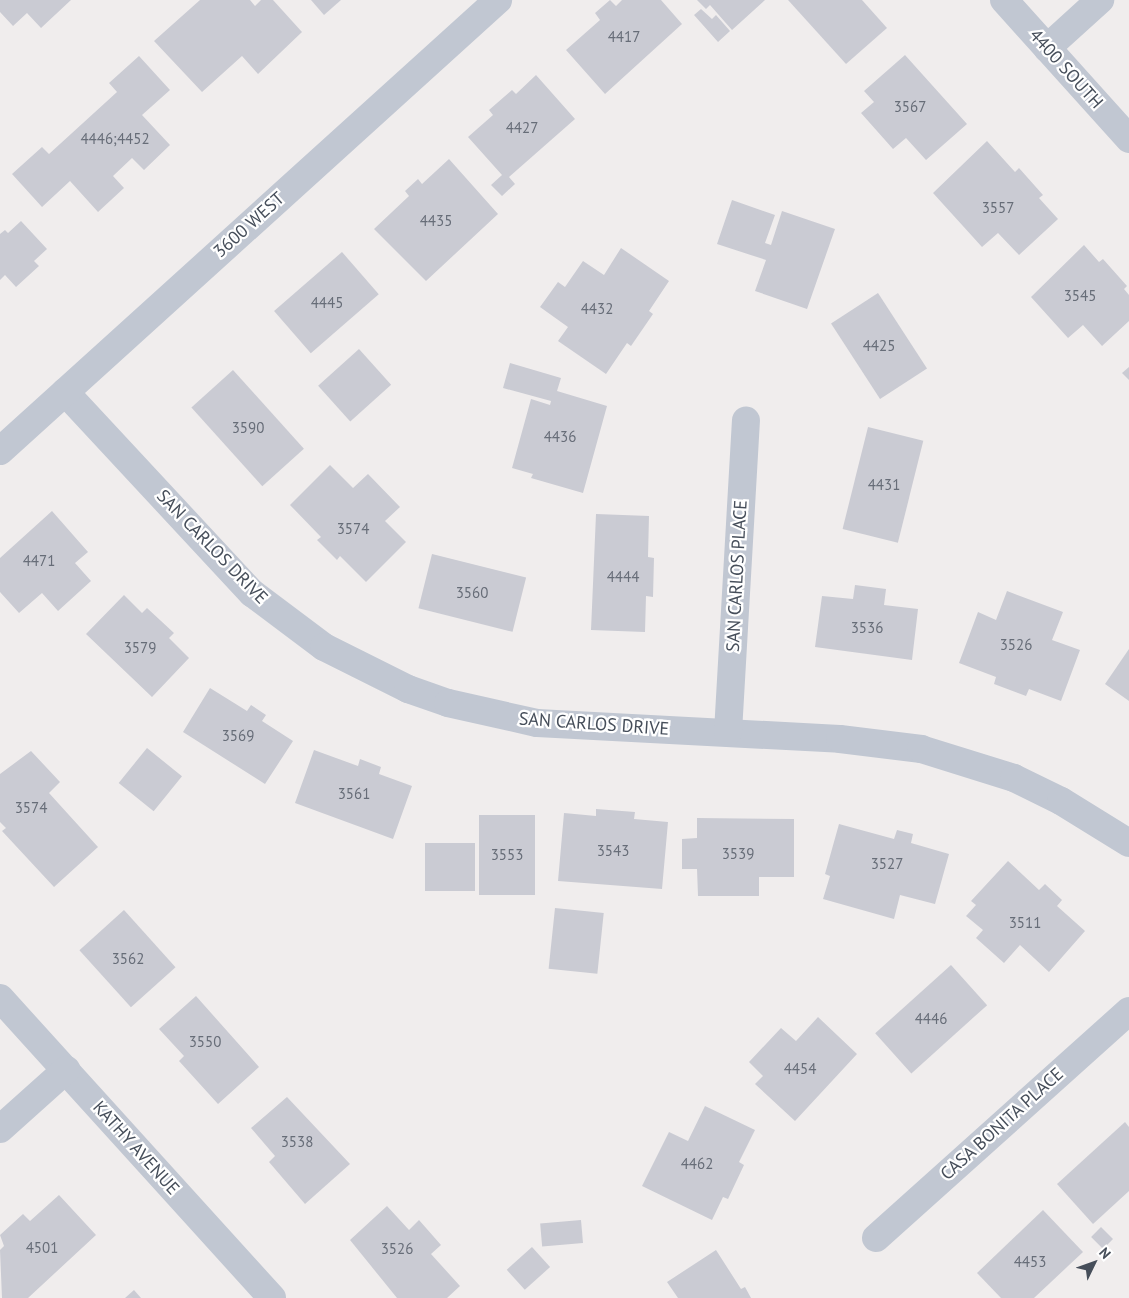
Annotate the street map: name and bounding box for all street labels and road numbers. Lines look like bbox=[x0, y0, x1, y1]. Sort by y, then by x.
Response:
street label: 4400 SOUTH bbox=[1025, 25, 1107, 113]
street label: 3600 WEST bbox=[209, 187, 289, 263]
street label: SAN CARLOS DRIVE bbox=[152, 485, 272, 609]
street label: SAN CARLOS PLACE bbox=[722, 499, 752, 653]
street label: SAN CARLOS DRIVE bbox=[518, 708, 670, 740]
street label: CASA BONITA PLACE bbox=[936, 1063, 1068, 1185]
street label: KATHY AVENUE bbox=[88, 1096, 184, 1200]

